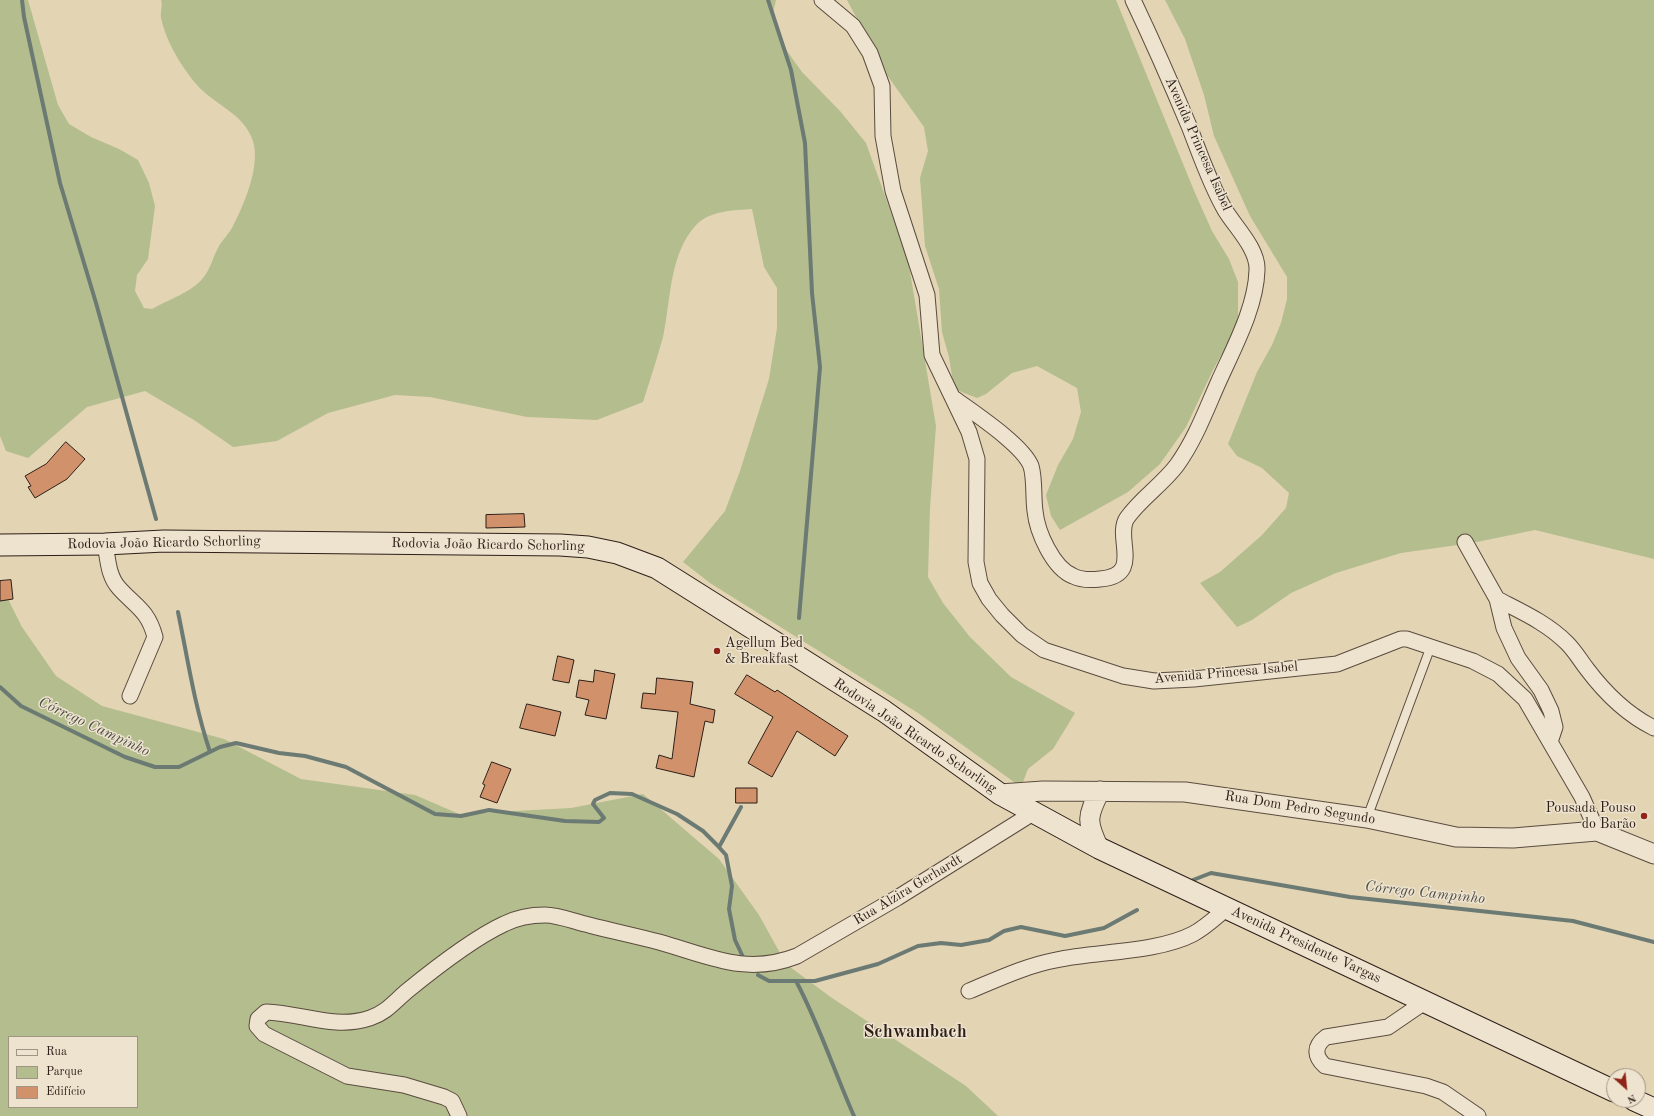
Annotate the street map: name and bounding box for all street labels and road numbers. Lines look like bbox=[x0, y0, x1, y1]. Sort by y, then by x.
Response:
street label: Avenida Princesa Isabel bbox=[1161, 75, 1235, 213]
street label: Rodovia João Ricardo Schorling bbox=[67, 533, 261, 553]
street label: Rodovia João Ricardo Schorling bbox=[391, 535, 585, 555]
street label: Avenida Princesa Isabel bbox=[1153, 658, 1299, 688]
street label: Rodovia João Ricardo Schorling bbox=[830, 675, 1000, 797]
street label: Rua Dom Pedro Segundo bbox=[1223, 788, 1377, 828]
street label: Rua Alzira Gerhardt bbox=[851, 851, 965, 929]
street label: Avenida Presidente Vargas bbox=[1228, 903, 1384, 987]

